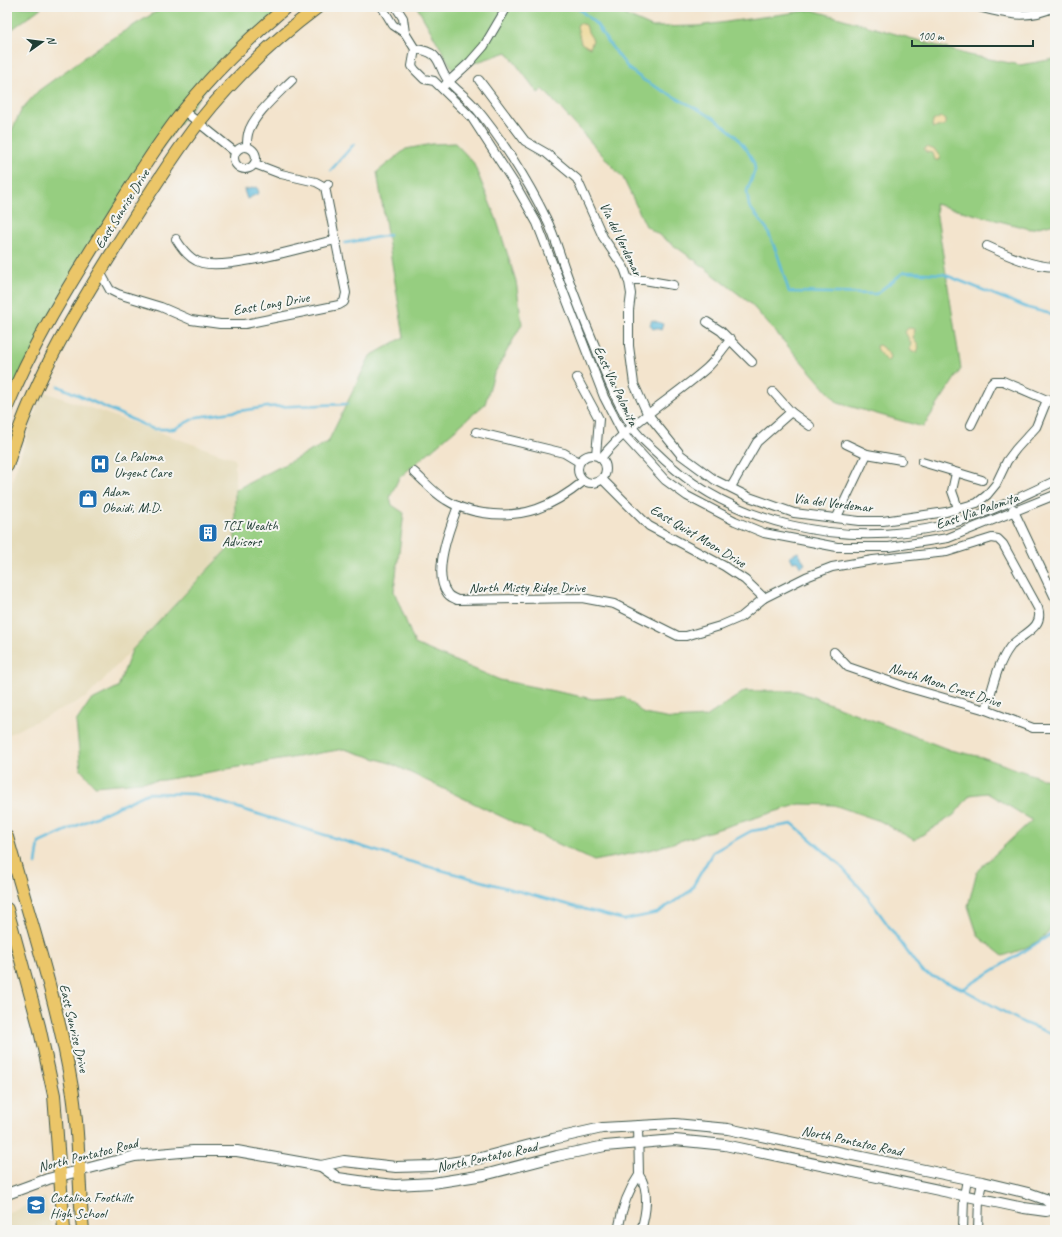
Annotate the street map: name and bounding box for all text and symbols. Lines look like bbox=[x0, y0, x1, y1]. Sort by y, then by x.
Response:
north arrow bbox=[22, 22, 62, 62]
scale bar bbox=[912, 22, 1033, 48]
text: 100 m bbox=[918, 28, 945, 44]
text: N bbox=[44, 35, 60, 47]
street label: East Sunrise Drive bbox=[91, 165, 154, 252]
street label: Via del Verdemar bbox=[596, 199, 647, 279]
street label: East Long Drive bbox=[232, 289, 312, 319]
street label: East Via Palomita bbox=[590, 343, 642, 430]
place label: La Paloma Urgent Care bbox=[114, 448, 173, 481]
hospital icon: La Paloma Urgent Care bbox=[89, 453, 111, 475]
place label: Adam Obaidi, M.D. bbox=[102, 483, 162, 516]
shop icon: Adam Obaidi, M.D. bbox=[77, 488, 99, 510]
street label: East Via Palomita bbox=[933, 489, 1021, 533]
street label: Via del Verdemar bbox=[792, 490, 875, 516]
street label: East Quiet Moon Drive bbox=[647, 501, 750, 572]
place label: TCI Wealth Advisors bbox=[222, 517, 278, 550]
building icon: TCI Wealth Advisors bbox=[197, 522, 219, 544]
street label: North Misty Ridge Drive bbox=[469, 579, 586, 596]
street label: North Moon Crest Drive bbox=[887, 659, 1004, 712]
street label: East Sunrise Drive bbox=[56, 982, 93, 1075]
street label: North Pontatoc Road bbox=[800, 1122, 906, 1160]
street label: North Pontatoc Road bbox=[36, 1134, 142, 1176]
street label: North Pontatoc Road bbox=[435, 1138, 541, 1176]
place label: Catalina Foothills High School bbox=[50, 1189, 134, 1222]
school or university icon: Catalina Foothills High School bbox=[25, 1194, 47, 1216]

